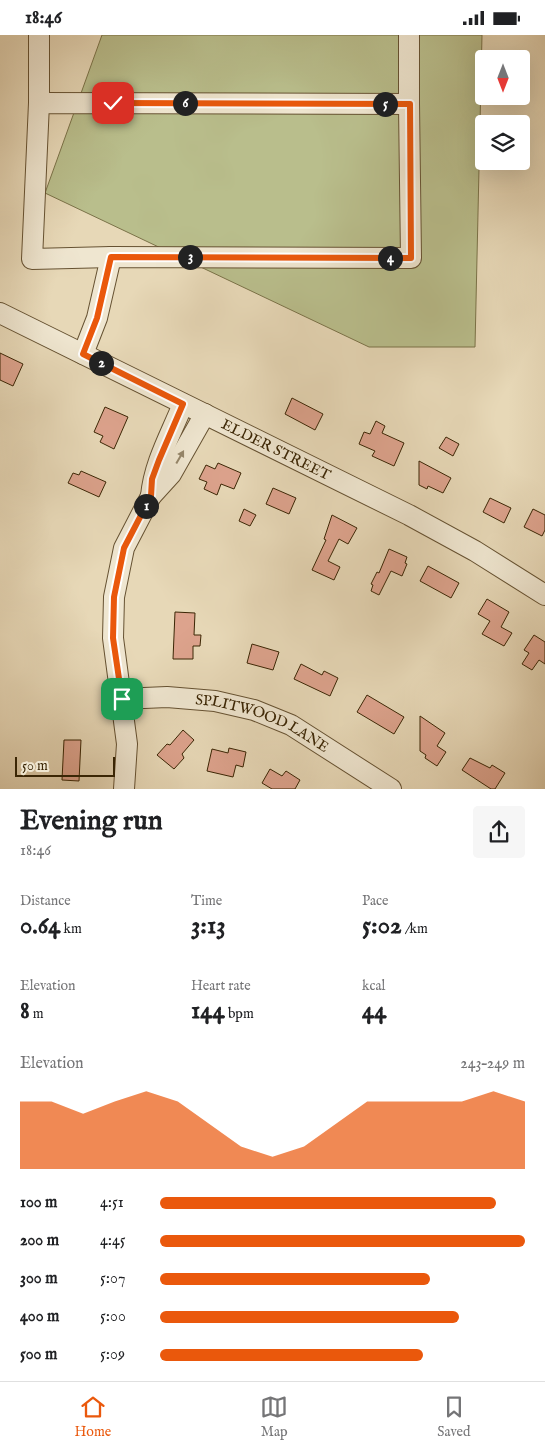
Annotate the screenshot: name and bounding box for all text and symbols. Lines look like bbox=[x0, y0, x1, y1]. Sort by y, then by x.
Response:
text: 18:46 bbox=[25, 6, 62, 30]
north arrow bbox=[475, 50, 530, 105]
map controls bbox=[475, 50, 530, 170]
pin bbox=[92, 82, 134, 124]
icon: check bbox=[99, 89, 127, 117]
pin: 6 bbox=[172, 91, 198, 115]
pin: 5 bbox=[372, 91, 398, 117]
text: 6 bbox=[183, 94, 188, 112]
text: 5 bbox=[383, 95, 388, 113]
button: layers bbox=[475, 115, 530, 170]
pin: 3 bbox=[178, 245, 202, 269]
pin: 4 bbox=[378, 245, 402, 271]
text: 3 bbox=[188, 248, 193, 266]
text: 4 bbox=[387, 249, 394, 267]
pin: 2 bbox=[88, 351, 114, 375]
text: 2 bbox=[98, 354, 105, 372]
street label: ELDER STREET bbox=[218, 414, 334, 484]
one-way arrow bbox=[176, 451, 185, 464]
pin: 1 bbox=[134, 493, 158, 519]
text: 1 bbox=[144, 497, 149, 515]
pin bbox=[101, 678, 143, 720]
icon: arrive bbox=[108, 685, 136, 713]
street label: SPLITWOOD LANE bbox=[195, 690, 333, 756]
scale bar bbox=[15, 753, 115, 777]
text: 50 m bbox=[22, 757, 48, 775]
text: Evening run bbox=[20, 804, 163, 839]
button: share bbox=[473, 806, 525, 858]
text: 18:46 bbox=[20, 841, 51, 861]
text: Distance bbox=[20, 892, 71, 910]
text: Time bbox=[191, 892, 222, 910]
text: Pace bbox=[362, 892, 389, 910]
text: 0.64 bbox=[20, 910, 60, 942]
text: 3:13 bbox=[191, 910, 226, 942]
text: 5:02 bbox=[362, 910, 402, 942]
text: km bbox=[60, 920, 82, 938]
text: /km bbox=[402, 920, 428, 938]
text: Elevation bbox=[20, 977, 76, 995]
text: Heart rate bbox=[191, 977, 251, 995]
text: kcal bbox=[362, 977, 385, 995]
text: 8 bbox=[20, 995, 30, 1027]
text: 144 bbox=[191, 995, 225, 1027]
text: 44 bbox=[362, 995, 387, 1027]
text: m bbox=[30, 1005, 44, 1023]
text: bpm bbox=[225, 1005, 254, 1023]
text: Elevation bbox=[20, 1054, 83, 1074]
text: 243–249 m bbox=[460, 1054, 525, 1074]
text: 100 m bbox=[20, 1193, 57, 1213]
text: 4:51 bbox=[100, 1193, 124, 1213]
text: 200 m bbox=[20, 1231, 59, 1251]
text: 4:45 bbox=[100, 1231, 126, 1251]
text: 300 m bbox=[20, 1269, 58, 1289]
text: 5:07 bbox=[100, 1269, 125, 1289]
text: 400 m bbox=[20, 1307, 59, 1327]
text: 5:00 bbox=[100, 1307, 126, 1327]
text: 500 m bbox=[20, 1345, 57, 1365]
text: 5:09 bbox=[100, 1345, 125, 1365]
tab: Home bbox=[75, 1393, 111, 1441]
tab: Map bbox=[260, 1393, 288, 1441]
tab: Saved bbox=[437, 1393, 470, 1441]

